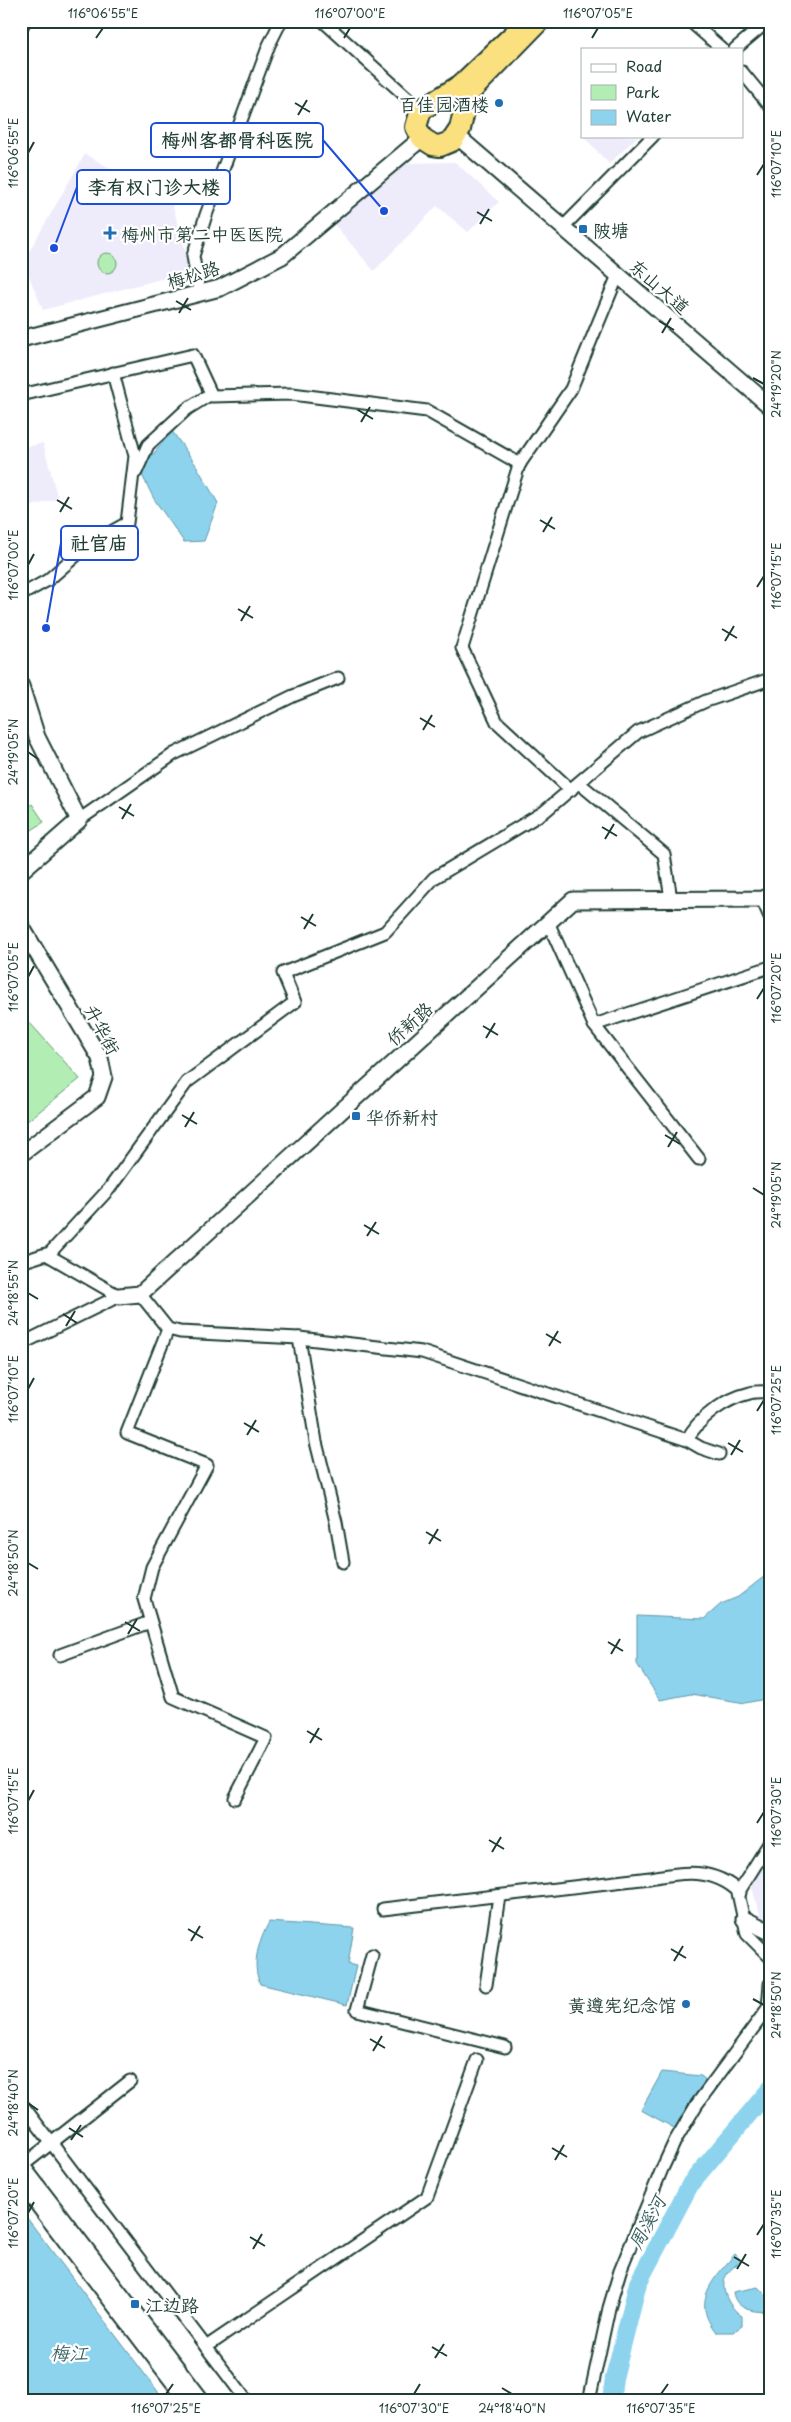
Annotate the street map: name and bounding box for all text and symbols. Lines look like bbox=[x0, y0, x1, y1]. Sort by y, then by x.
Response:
text: 116°06'55"E bbox=[68, 4, 138, 22]
text: 116°07'00"E bbox=[314, 4, 386, 22]
text: 116°07'05"E bbox=[563, 4, 633, 22]
legend bbox=[581, 48, 744, 138]
text: Road bbox=[626, 54, 662, 77]
text: Park bbox=[626, 80, 660, 103]
place label: 百佳园酒楼 bbox=[399, 90, 489, 117]
marker: 百佳园酒楼 bbox=[493, 97, 505, 109]
text: Water bbox=[626, 104, 671, 127]
text: 116°06'55"E bbox=[4, 118, 22, 188]
callout: 梅州客都骨科医院 bbox=[151, 123, 323, 157]
text: 梅州客都骨科医院 bbox=[161, 125, 313, 153]
text: 116°07'10"E bbox=[767, 130, 785, 198]
callout: 李有权门诊大楼 bbox=[77, 170, 230, 204]
text: 李有权门诊大楼 bbox=[87, 172, 221, 200]
place label: 陂塘 bbox=[593, 216, 629, 243]
place label: 梅州市第二中医医院 bbox=[121, 220, 283, 247]
marker: 陂塘 bbox=[577, 223, 589, 235]
marker: 梅州市第二中医医院 bbox=[103, 226, 117, 240]
street label: 东山大道 bbox=[624, 252, 696, 320]
street label: 梅松路 bbox=[163, 253, 223, 295]
text: 24°19'20"N bbox=[767, 350, 785, 418]
callout: 社官庙 bbox=[61, 526, 138, 560]
text: 社官庙 bbox=[70, 528, 128, 556]
text: 116°07'00"E bbox=[4, 529, 22, 601]
text: 116°07'15"E bbox=[767, 542, 785, 610]
text: 24°19'05"N bbox=[4, 719, 22, 785]
text: 116°07'05"E bbox=[4, 942, 22, 1012]
text: 116°07'20"E bbox=[767, 953, 785, 1023]
street label: 侨新路 bbox=[380, 995, 438, 1051]
street label: 升华街 bbox=[78, 999, 128, 1059]
place label: 华侨新村 bbox=[366, 1103, 438, 1130]
marker: 华侨新村 bbox=[350, 1110, 362, 1122]
text: 24°19'05"N bbox=[767, 1162, 785, 1228]
text: 24°18'55"N bbox=[4, 1260, 22, 1326]
text: 116°07'10"E bbox=[4, 1355, 22, 1423]
text: 116°07'25"E bbox=[767, 1365, 785, 1435]
text: 24°18'50"N bbox=[4, 1529, 22, 1597]
text: 116°07'15"E bbox=[4, 1767, 22, 1835]
text: 116°07'30"E bbox=[767, 1777, 785, 1847]
text: 24°18'50"N bbox=[767, 1971, 785, 2039]
place label: 黄遵宪纪念馆 bbox=[568, 1991, 676, 2018]
marker: 黄遵宪纪念馆 bbox=[680, 1998, 692, 2010]
text: 24°18'40"N bbox=[4, 2069, 22, 2137]
text: 116°07'20"E bbox=[4, 2178, 22, 2248]
water label: 周溪河 bbox=[620, 2188, 673, 2254]
text: 116°07'35"E bbox=[767, 2189, 785, 2259]
place label: 江边路 bbox=[145, 2291, 199, 2318]
marker: 江边路 bbox=[129, 2298, 141, 2310]
water label: 梅江 bbox=[50, 2338, 89, 2366]
text: 116°07'25"E bbox=[131, 2399, 201, 2417]
text: 116°07'30"E bbox=[379, 2399, 449, 2417]
text: 24°18'40"N bbox=[478, 2399, 546, 2417]
text: 116°07'35"E bbox=[626, 2399, 696, 2417]

